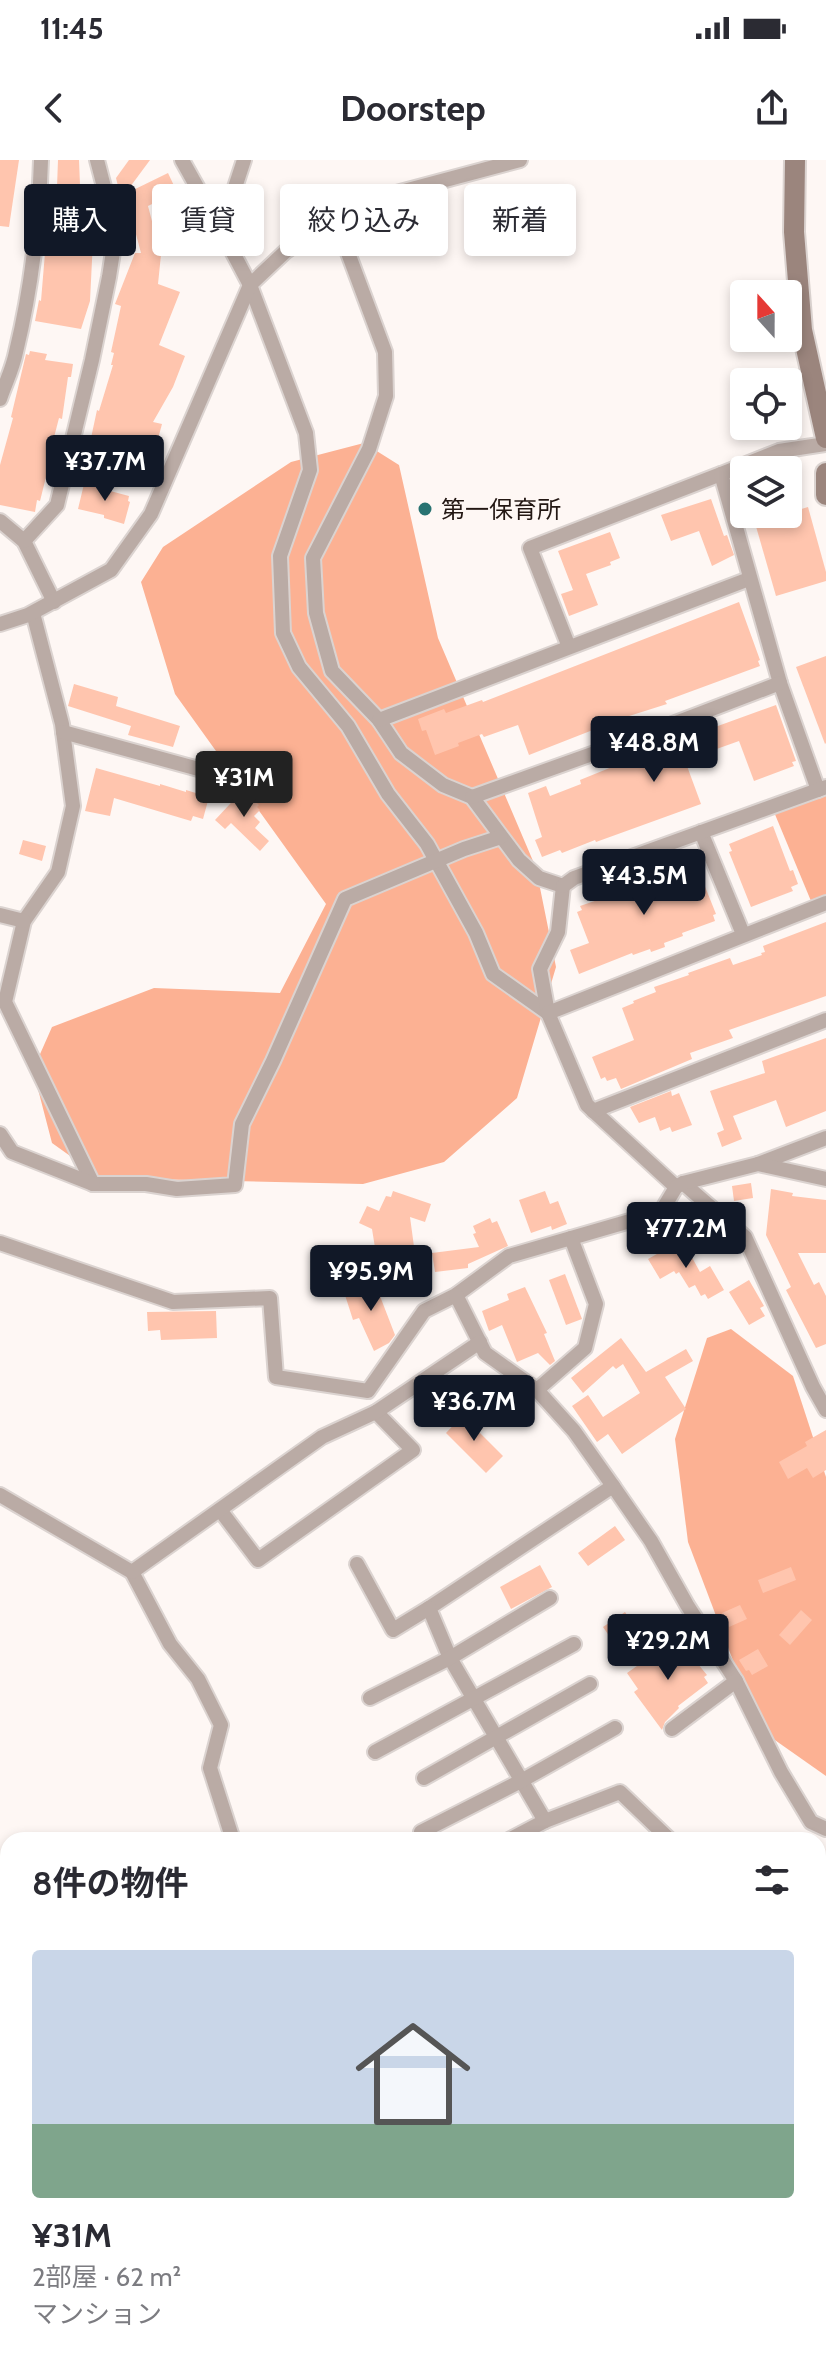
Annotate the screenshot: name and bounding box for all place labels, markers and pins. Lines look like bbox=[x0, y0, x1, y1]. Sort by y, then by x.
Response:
pin: ¥37.7M bbox=[40, 435, 170, 503]
place label: 第一保育所 bbox=[441, 495, 561, 524]
marker: 第一保育所 bbox=[416, 500, 434, 518]
pin: ¥48.8M bbox=[589, 716, 719, 784]
pin: ¥31M bbox=[197, 751, 291, 819]
pin: ¥43.5M bbox=[579, 849, 709, 917]
pin: ¥77.2M bbox=[621, 1202, 751, 1270]
pin: ¥95.9M bbox=[306, 1245, 436, 1313]
pin: ¥36.7M bbox=[409, 1375, 539, 1443]
pin: ¥29.2M bbox=[603, 1614, 733, 1682]

